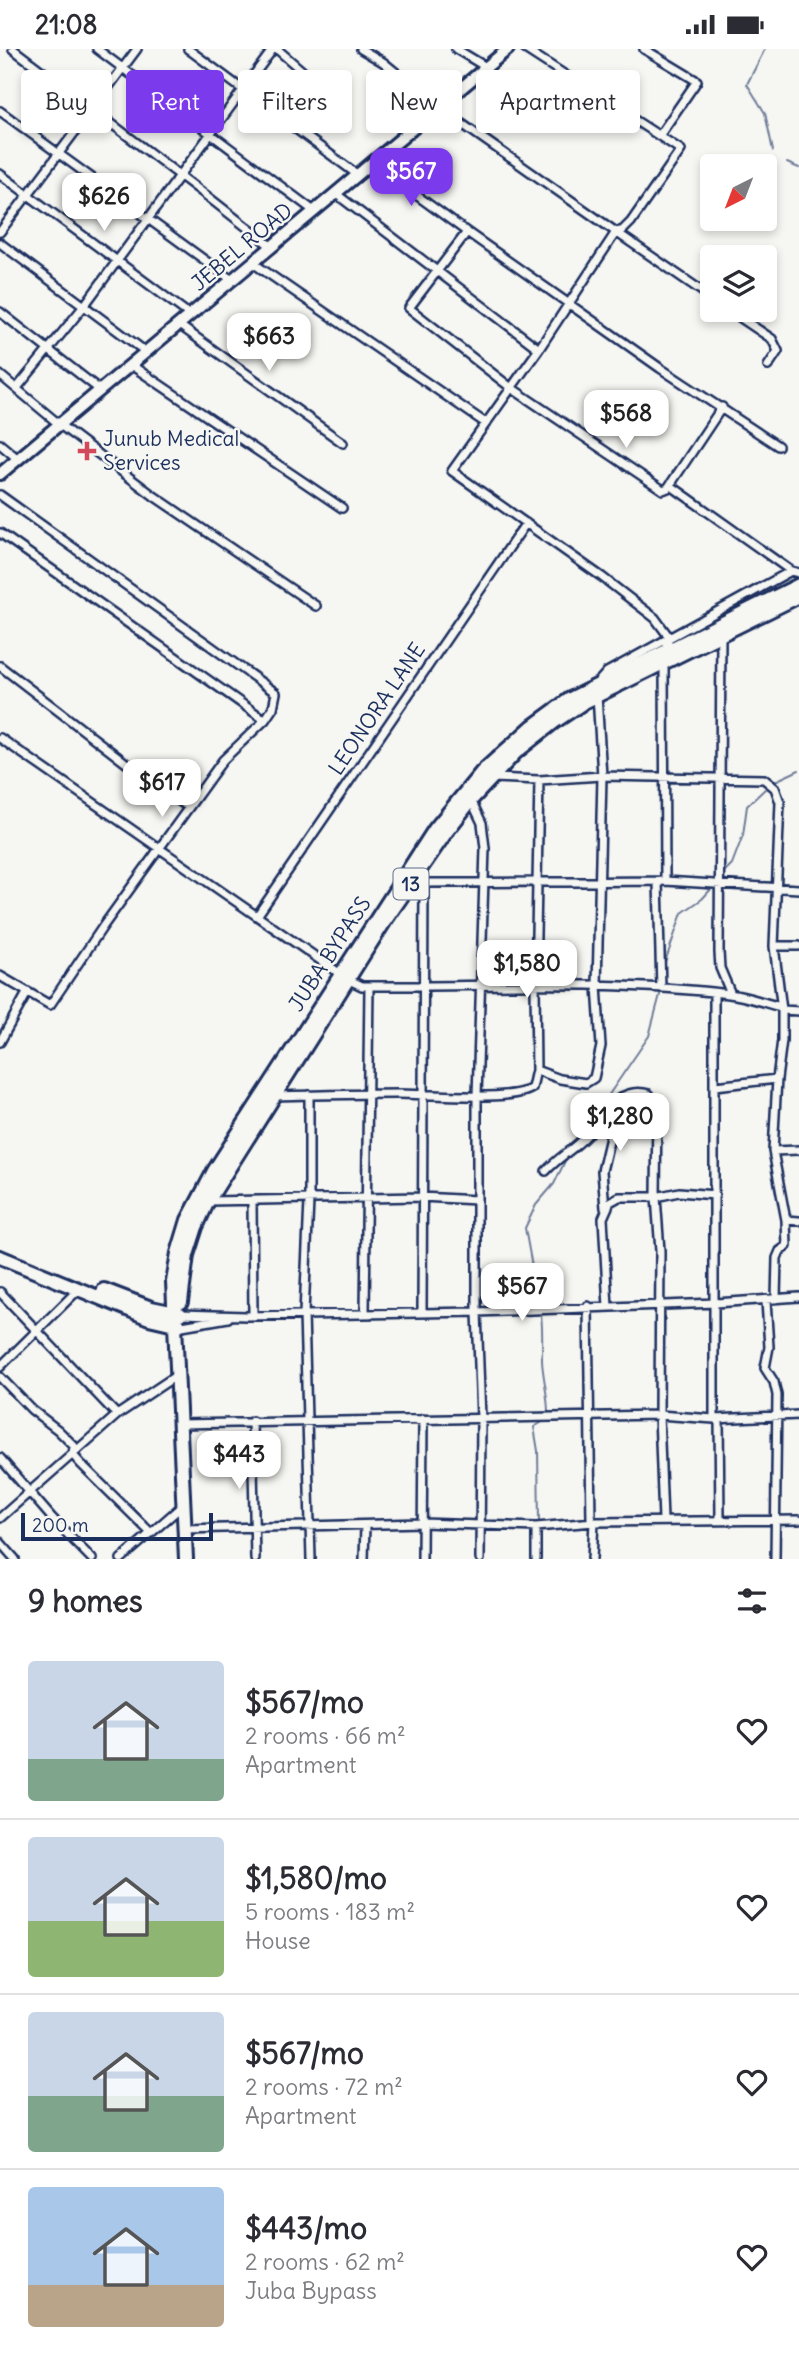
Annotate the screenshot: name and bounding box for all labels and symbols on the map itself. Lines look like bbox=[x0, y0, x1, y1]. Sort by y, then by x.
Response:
pin: $567 bbox=[370, 149, 452, 208]
north arrow bbox=[700, 154, 777, 231]
pin: $626 bbox=[63, 173, 145, 233]
street label: JEBEL ROAD bbox=[186, 197, 298, 297]
pin: $663 bbox=[228, 313, 310, 373]
pin: $568 bbox=[585, 391, 667, 450]
place label: Junub Medical Services bbox=[103, 425, 239, 476]
marker: Junub Medical Services bbox=[77, 441, 97, 461]
street label: LEONORA LANE bbox=[322, 637, 431, 780]
pin: $617 bbox=[121, 759, 203, 819]
road number: 13 bbox=[394, 869, 428, 899]
street label: JUBA BYPASS bbox=[282, 891, 377, 1016]
pin: $1,580 bbox=[470, 941, 584, 1000]
pin: $1,280 bbox=[563, 1093, 677, 1153]
pin: $567 bbox=[481, 1263, 563, 1323]
pin: $443 bbox=[198, 1431, 280, 1491]
scale bar bbox=[21, 1510, 214, 1542]

